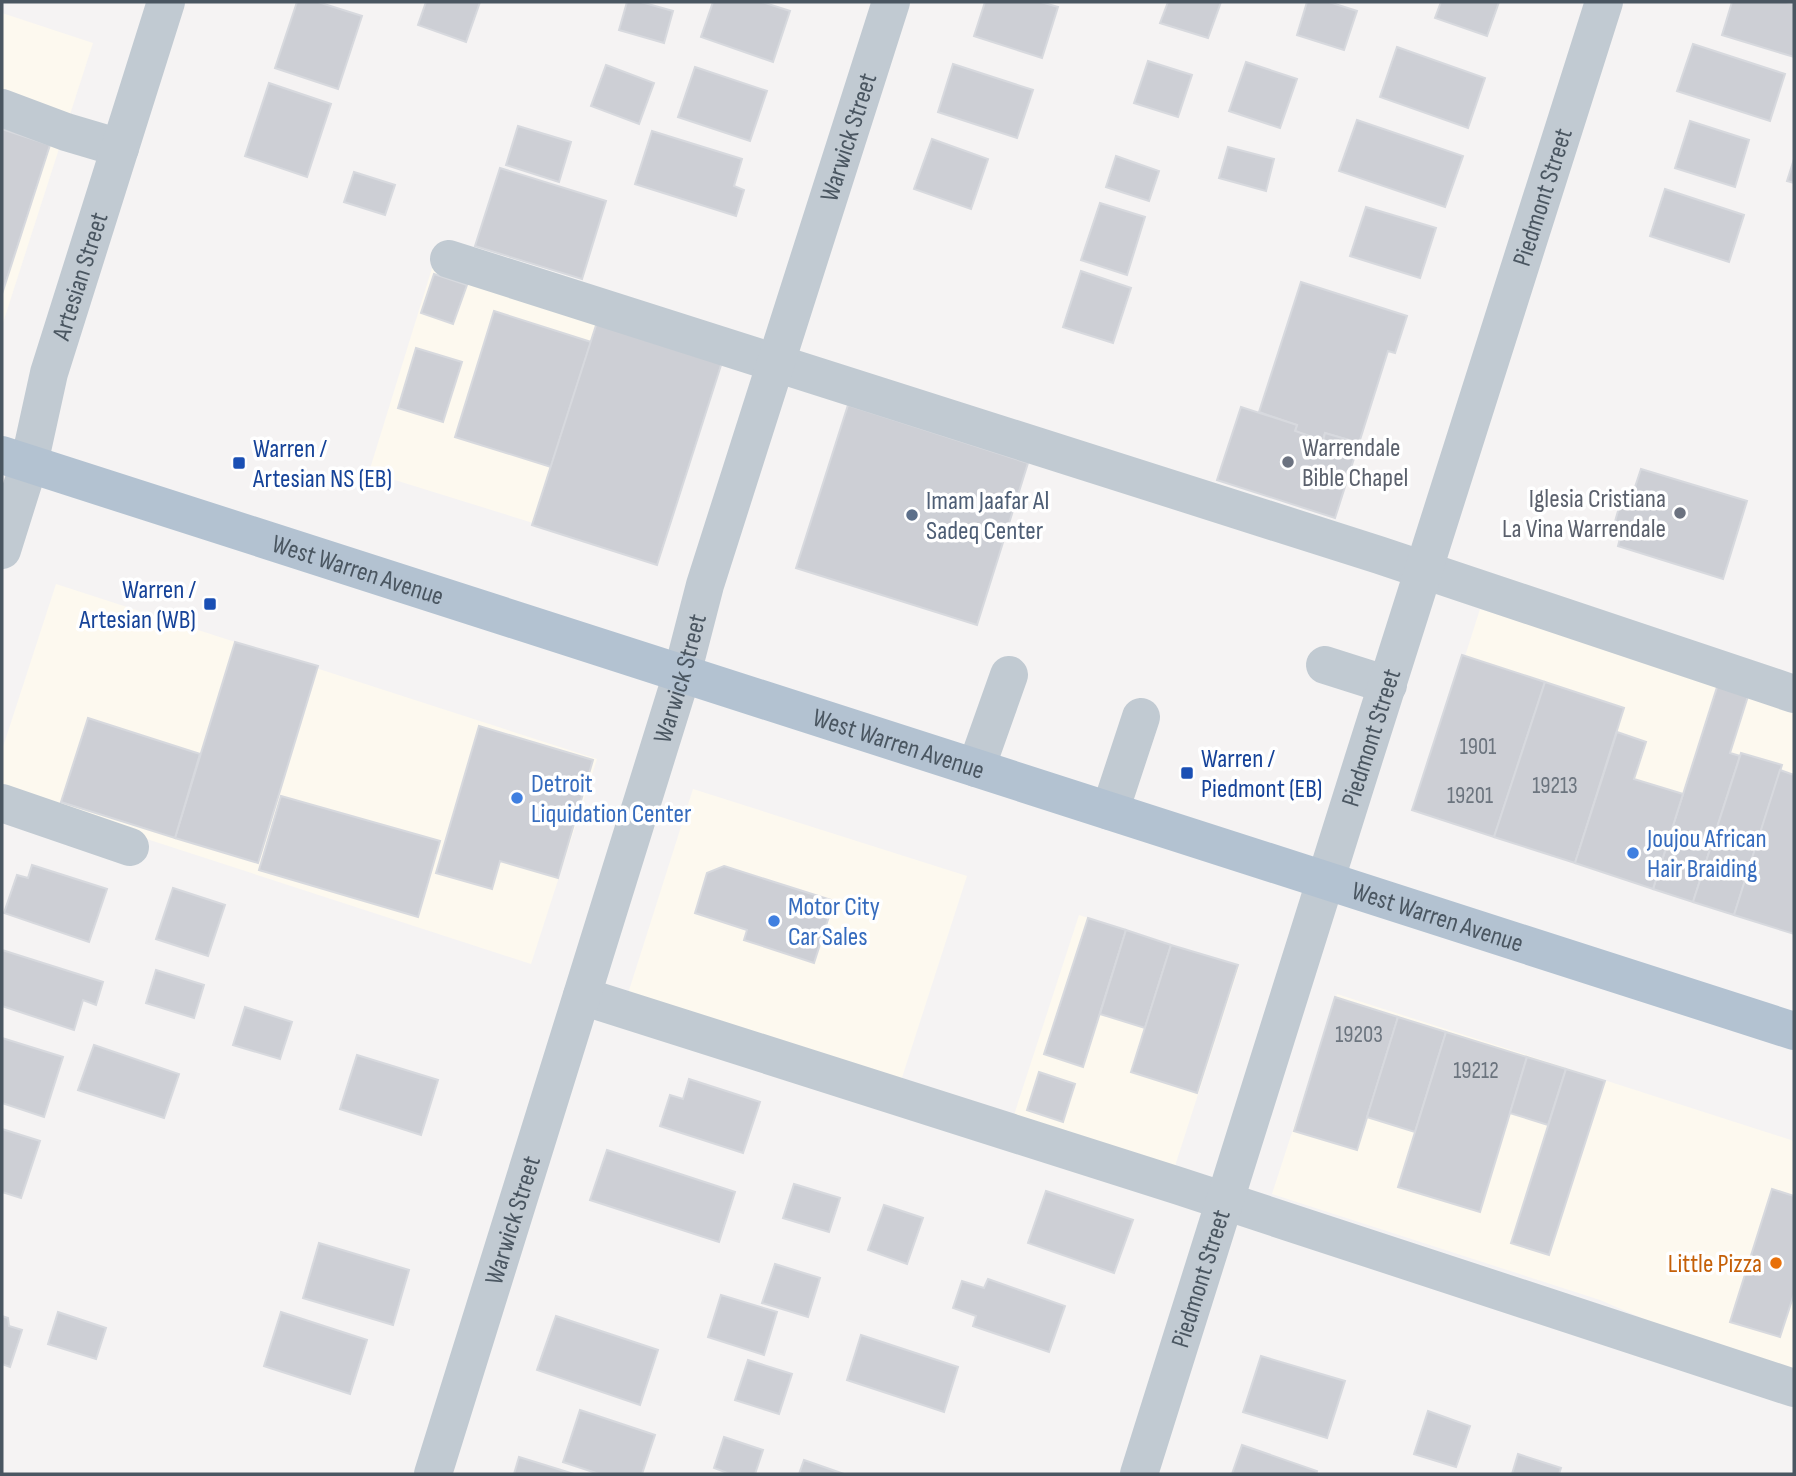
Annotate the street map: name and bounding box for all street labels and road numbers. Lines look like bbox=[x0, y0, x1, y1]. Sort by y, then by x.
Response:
street label: Warwick Street bbox=[814, 69, 884, 206]
street label: Piedmont Street bbox=[1507, 125, 1580, 270]
street label: Artesian Street bbox=[46, 209, 116, 345]
street label: West Warren Avenue bbox=[268, 529, 447, 613]
street label: Warwick Street bbox=[647, 611, 714, 747]
street label: Piedmont Street bbox=[1336, 665, 1408, 811]
street label: West Warren Avenue bbox=[809, 703, 988, 787]
street label: West Warren Avenue bbox=[1348, 876, 1527, 960]
street label: Warwick Street bbox=[479, 1152, 548, 1289]
street label: Piedmont Street bbox=[1165, 1206, 1238, 1352]

